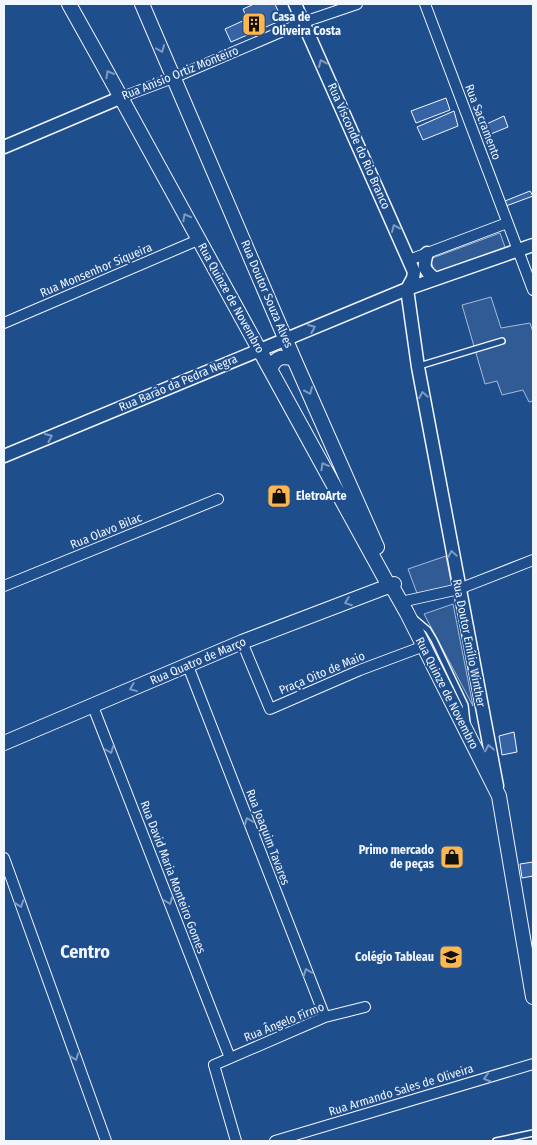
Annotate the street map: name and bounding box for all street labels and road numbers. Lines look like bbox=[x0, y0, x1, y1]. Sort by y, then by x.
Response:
street label: Rua Anísio Ortiz Monteiro bbox=[120, 43, 240, 103]
street label: Rua Visconde do Rio Branco bbox=[325, 81, 393, 211]
street label: Rua Sacramento bbox=[462, 82, 504, 162]
street label: Rua Doutor Souza Alves bbox=[238, 238, 296, 350]
street label: Rua Monsenhor Siqueira bbox=[38, 240, 154, 300]
street label: Rua Quinze de Novembro bbox=[195, 240, 267, 356]
street label: Rua Barão da Pedra Negra bbox=[117, 352, 239, 414]
street label: Rua Olavo Bilac bbox=[68, 510, 144, 552]
street label: Rua Doutor Emílio Winther bbox=[450, 578, 488, 709]
street label: Rua Quatro de Março bbox=[148, 634, 248, 688]
street label: Rua Quinze de Novembro bbox=[413, 635, 481, 751]
street label: Praça Oito de Maio bbox=[277, 649, 367, 697]
street label: Rua Joaquim Tavares bbox=[243, 787, 293, 887]
street label: Rua David Maria Monteiro Gomes bbox=[137, 799, 209, 955]
street label: Rua Ângelo Firmo bbox=[241, 999, 326, 1044]
street label: Rua Armando Sales de Oliveira bbox=[327, 1061, 475, 1119]

